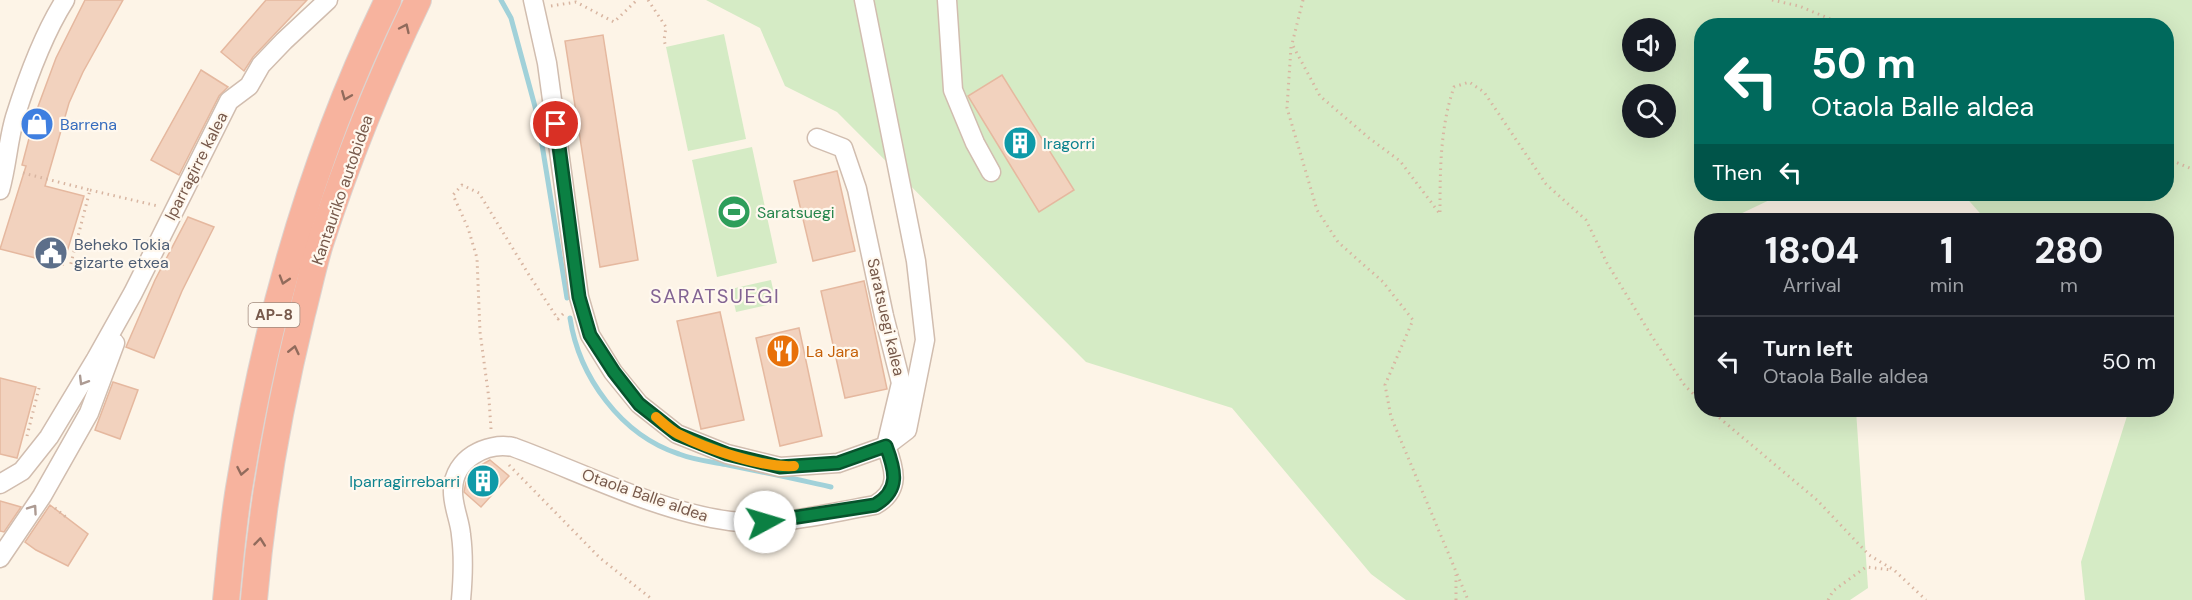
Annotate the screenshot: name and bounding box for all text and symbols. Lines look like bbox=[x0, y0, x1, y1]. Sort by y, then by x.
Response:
map controls bbox=[1622, 18, 1676, 138]
button: sound bbox=[1622, 18, 1676, 72]
one-way arrow bbox=[397, 23, 409, 34]
text: 50 m bbox=[1811, 36, 1916, 91]
icon: left bbox=[1712, 42, 1790, 120]
button: search bbox=[1622, 84, 1676, 138]
one-way arrow bbox=[341, 89, 353, 100]
text: Otaola Balle aldea bbox=[1811, 89, 2034, 124]
pin bbox=[530, 98, 581, 149]
shop icon: Barrena bbox=[19, 106, 55, 142]
icon: arrive bbox=[539, 107, 572, 140]
street label: Iparragirre kalea bbox=[160, 108, 232, 224]
street label: Kantauriko autobidea bbox=[306, 112, 378, 268]
place label: Barrena bbox=[60, 114, 117, 135]
building icon: Iragorri bbox=[1002, 125, 1038, 161]
place label: Iragorri bbox=[1043, 133, 1095, 154]
icon: left bbox=[1774, 156, 1807, 189]
text: Then bbox=[1712, 158, 1762, 187]
sports icon: Saratsuegi bbox=[716, 194, 752, 230]
place label: Saratsuegi bbox=[757, 202, 835, 223]
text: 18:04 bbox=[1765, 227, 1859, 274]
text: 1 bbox=[1940, 227, 1953, 274]
text: 280 bbox=[2035, 227, 2103, 274]
place label: Beheko Tokia gizarte etxea bbox=[74, 234, 170, 273]
public building icon: Beheko Tokia gizarte etxea bbox=[33, 235, 69, 271]
street label: Saratsuegi kalea bbox=[862, 256, 910, 378]
text: Arrival bbox=[1783, 272, 1841, 298]
text: min bbox=[1930, 272, 1964, 298]
text: m bbox=[2060, 272, 2078, 298]
one-way arrow bbox=[279, 274, 291, 285]
district label: SARATSUEGI bbox=[650, 283, 780, 309]
road number: AP-8 bbox=[248, 303, 300, 327]
restaurant icon: La Jara bbox=[765, 333, 801, 369]
text: Turn left bbox=[1763, 334, 1853, 363]
place label: La Jara bbox=[806, 341, 859, 362]
one-way arrow bbox=[286, 345, 299, 355]
icon: left bbox=[1712, 345, 1745, 378]
text: 50 m bbox=[2102, 347, 2156, 376]
text: Otaola Balle aldea bbox=[1763, 363, 1928, 389]
one-way arrow bbox=[79, 375, 90, 385]
building icon: Iparragirrebarri bbox=[465, 463, 501, 499]
street label: Otaola Balle aldea bbox=[579, 464, 711, 526]
one-way arrow bbox=[236, 465, 249, 475]
place label: Iparragirrebarri bbox=[349, 471, 460, 492]
position arrow bbox=[733, 490, 797, 554]
one-way arrow bbox=[26, 505, 37, 516]
one-way arrow bbox=[253, 537, 266, 546]

